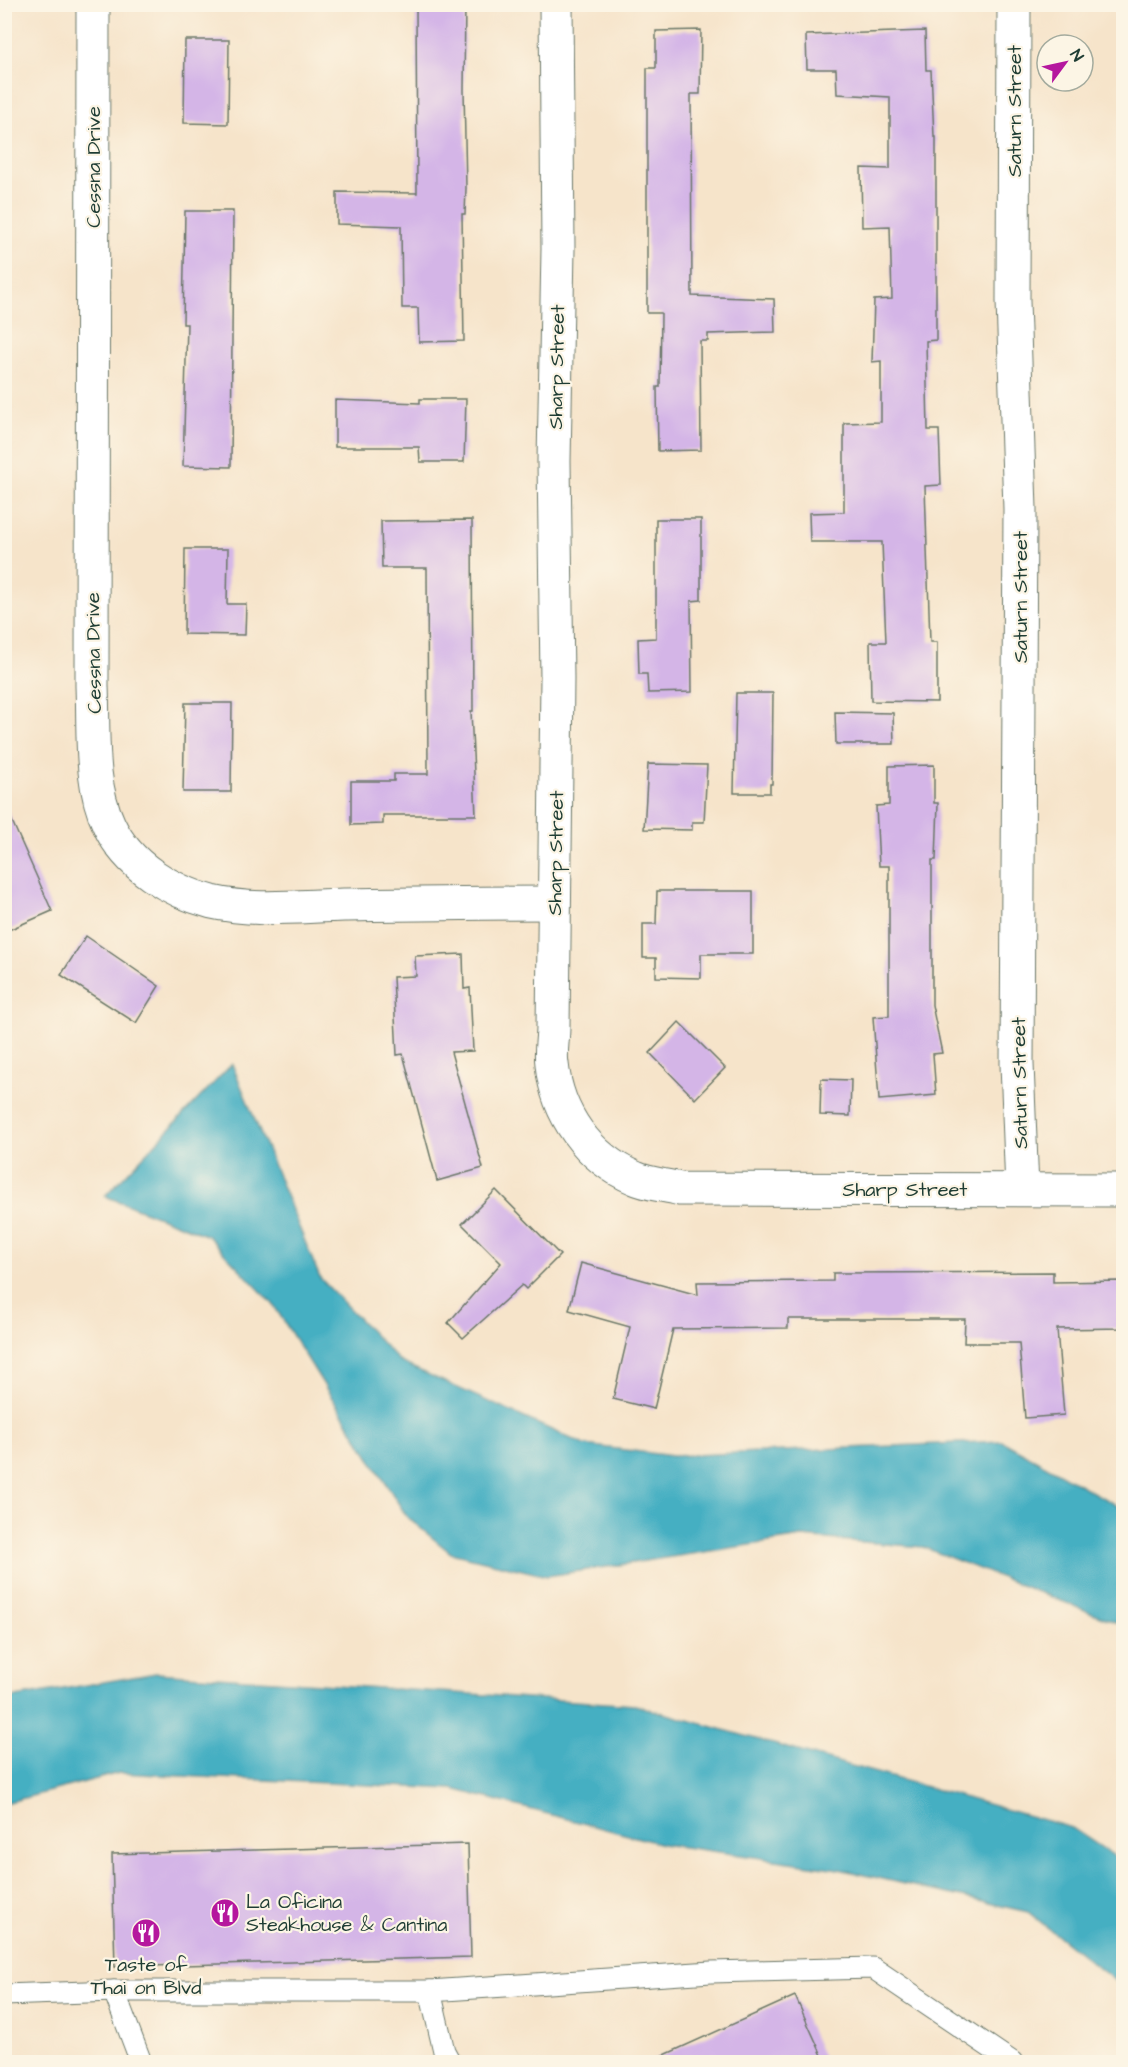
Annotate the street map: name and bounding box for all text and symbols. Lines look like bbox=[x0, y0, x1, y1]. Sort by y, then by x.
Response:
north arrow bbox=[1035, 33, 1095, 93]
street label: Saturn Street bbox=[1001, 45, 1029, 177]
text: N bbox=[1065, 45, 1089, 66]
street label: Cessna Drive bbox=[80, 106, 108, 228]
street label: Sharp Street bbox=[542, 304, 572, 430]
street label: Saturn Street bbox=[1007, 531, 1035, 663]
street label: Cessna Drive bbox=[79, 592, 109, 714]
street label: Sharp Street bbox=[541, 790, 571, 916]
street label: Saturn Street bbox=[1005, 1017, 1035, 1149]
street label: Sharp Street bbox=[843, 1176, 967, 1204]
place label: La Oficina Steakhouse & Cantina bbox=[246, 1888, 447, 1939]
restaurant icon: La Oficina Steakhouse & Cantina bbox=[209, 1897, 241, 1929]
restaurant icon: Taste of Thai on Blvd bbox=[130, 1917, 162, 1949]
place label: Taste of Thai on Blvd bbox=[91, 1951, 201, 2002]

